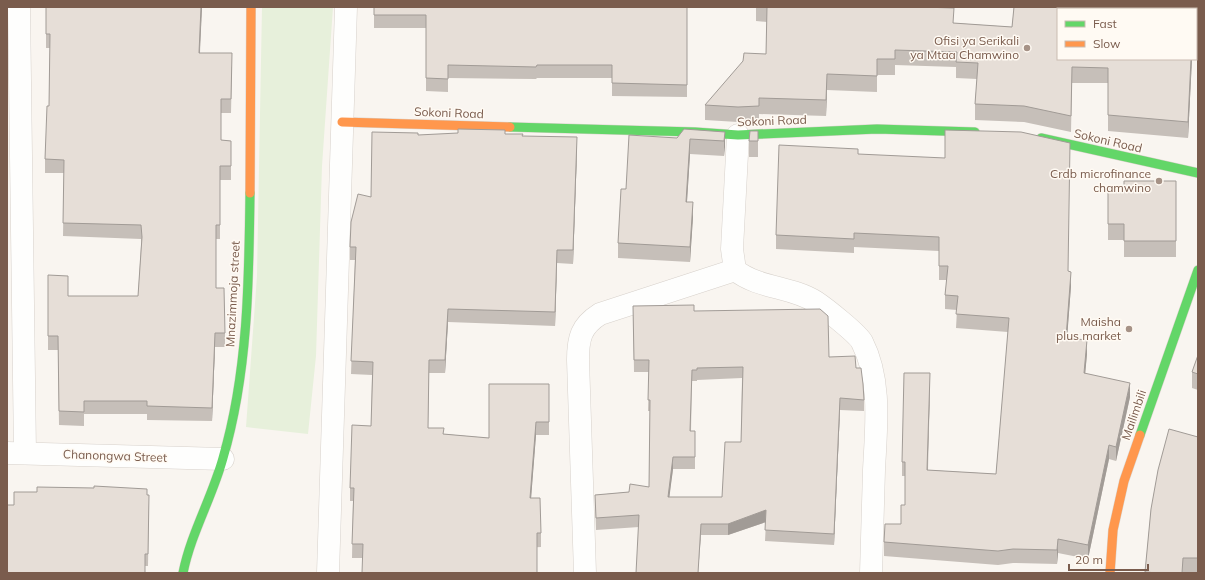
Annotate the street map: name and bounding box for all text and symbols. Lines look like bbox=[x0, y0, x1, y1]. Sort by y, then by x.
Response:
legend bbox=[1057, 8, 1197, 60]
text: Fast bbox=[1093, 16, 1117, 31]
place label: Ofisi ya Serikali ya Mtaa Chamwino bbox=[910, 33, 1019, 62]
text: Slow bbox=[1093, 36, 1121, 51]
marker: Ofisi ya Serikali ya Mtaa Chamwino bbox=[1022, 43, 1032, 53]
street label: Sokoni Road bbox=[414, 104, 484, 121]
street label: Sokoni Road bbox=[737, 112, 807, 129]
street label: Sokoni Road bbox=[1072, 125, 1144, 156]
place label: Crdb microfinance chamwino bbox=[1050, 166, 1151, 195]
marker: Crdb microfinance chamwino bbox=[1154, 176, 1164, 186]
street label: Mnazimmoja street bbox=[222, 240, 243, 347]
place label: Maisha plus market bbox=[1056, 314, 1121, 343]
marker: Maisha plus market bbox=[1124, 324, 1134, 334]
street label: Mailimbili bbox=[1118, 388, 1149, 442]
street label: Chanongwa Street bbox=[63, 446, 167, 465]
scale bar bbox=[1069, 546, 1148, 572]
text: 20 m bbox=[1075, 552, 1103, 567]

